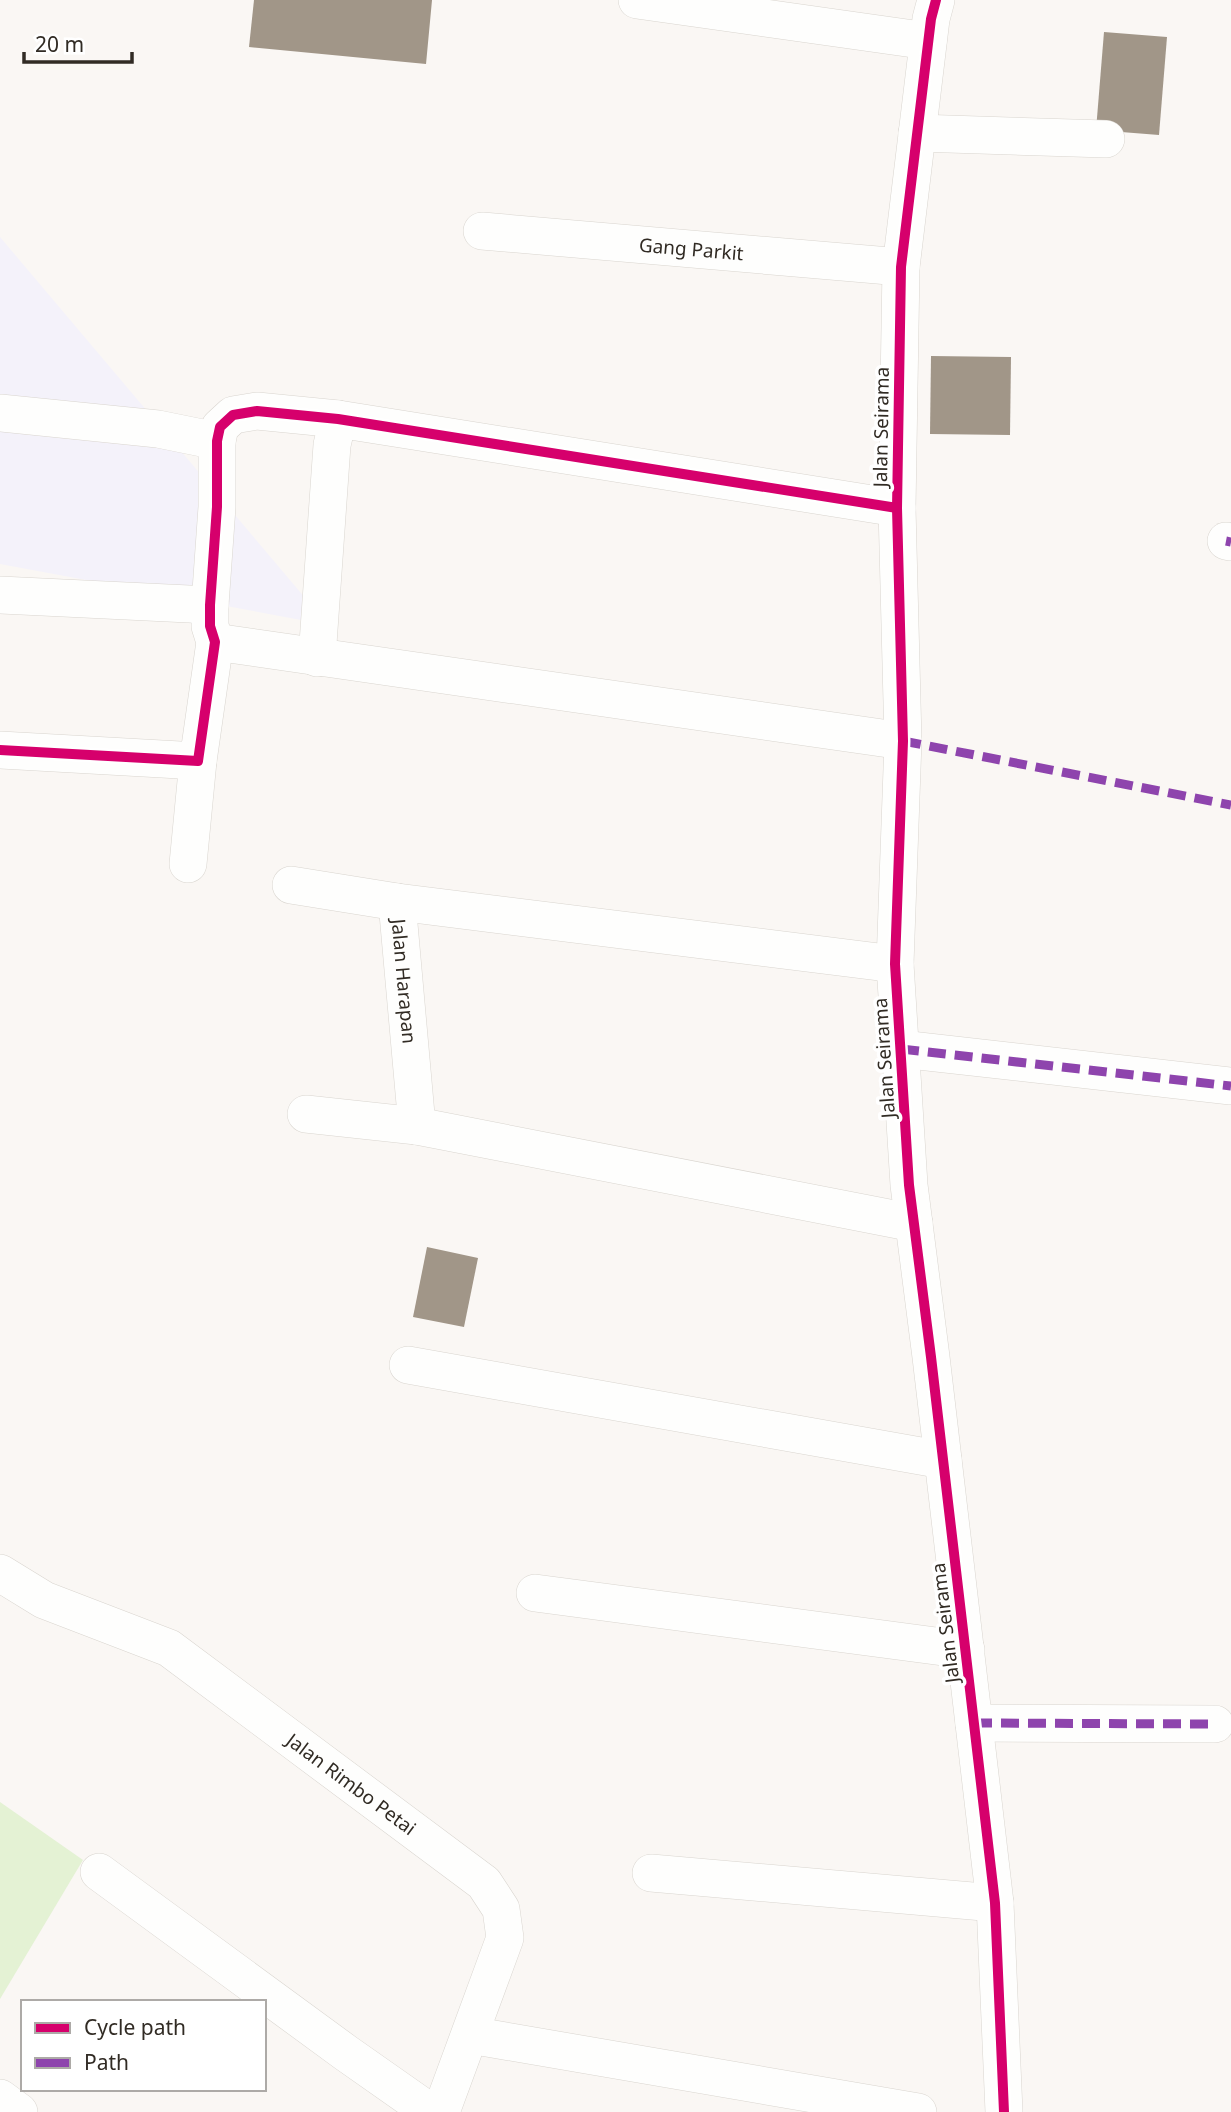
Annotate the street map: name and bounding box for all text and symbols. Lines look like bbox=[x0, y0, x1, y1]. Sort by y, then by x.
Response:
scale bar bbox=[24, 21, 133, 65]
text: 20 m bbox=[35, 30, 84, 58]
street label: Gang Parkit bbox=[638, 232, 745, 266]
street label: Jalan Seirama bbox=[867, 366, 895, 490]
street label: Jalan Harapan bbox=[385, 916, 423, 1045]
street label: Jalan Seirama bbox=[867, 997, 901, 1121]
street label: Jalan Seirama bbox=[925, 1562, 966, 1686]
street label: Jalan Rimbo Petai bbox=[280, 1726, 421, 1841]
legend bbox=[21, 2000, 266, 2091]
text: Cycle path bbox=[84, 2013, 186, 2041]
text: Path bbox=[84, 2048, 129, 2076]

